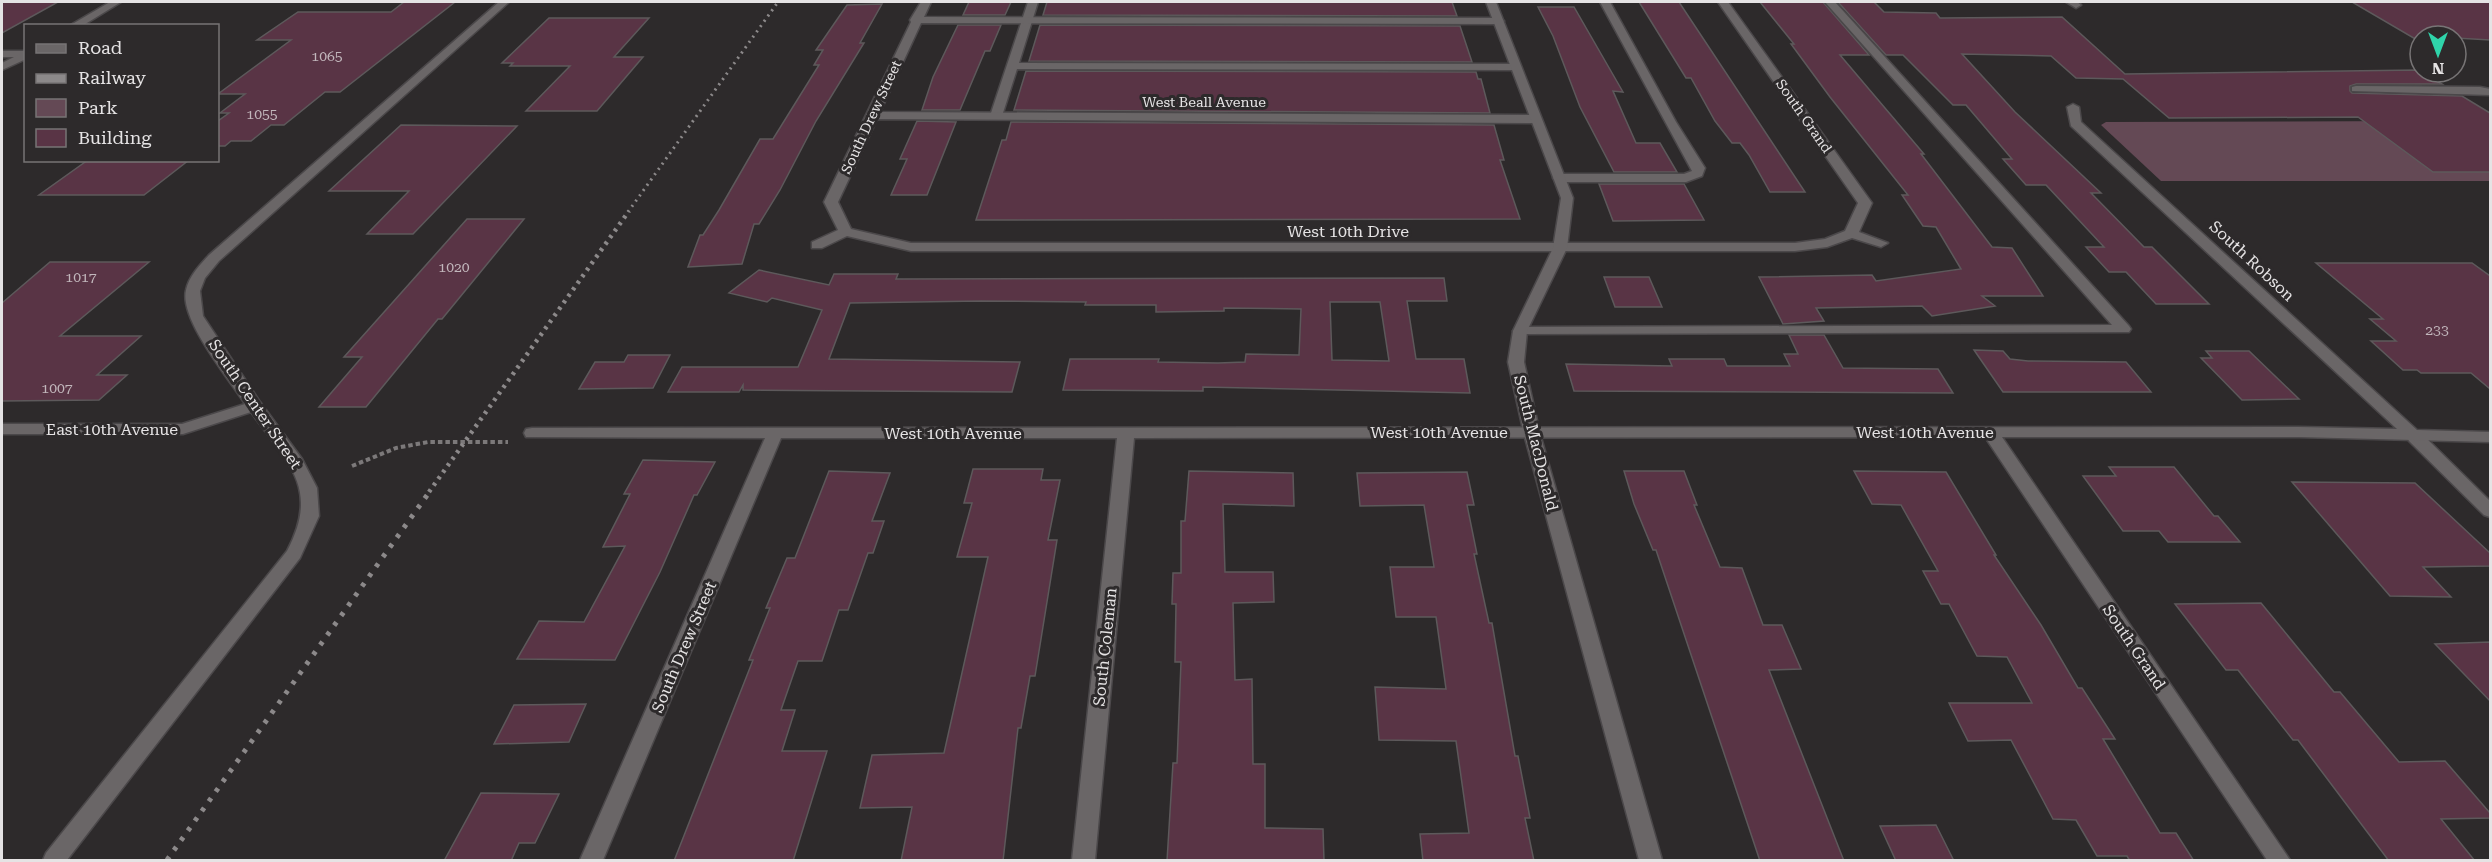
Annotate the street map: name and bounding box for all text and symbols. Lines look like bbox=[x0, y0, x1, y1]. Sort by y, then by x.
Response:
legend bbox=[24, 24, 219, 162]
north arrow bbox=[2408, 24, 2468, 84]
text: Road bbox=[78, 37, 123, 58]
house number: 1065 bbox=[311, 48, 343, 64]
street label: South Drew Street bbox=[838, 58, 904, 176]
text: N bbox=[2432, 59, 2444, 78]
text: Railway bbox=[78, 67, 146, 88]
street label: South Grand bbox=[1773, 76, 1835, 156]
street label: West Beall Avenue bbox=[1142, 94, 1266, 110]
text: Park bbox=[78, 97, 118, 118]
house number: 1055 bbox=[246, 106, 278, 122]
text: Building bbox=[78, 127, 152, 148]
street label: South Robson bbox=[2206, 217, 2298, 305]
street label: West 10th Drive bbox=[1287, 222, 1409, 241]
house number: 1020 bbox=[438, 259, 470, 275]
house number: 1017 bbox=[65, 269, 97, 285]
house number: 233 bbox=[2425, 322, 2449, 338]
street label: South Center Street bbox=[205, 336, 305, 472]
street label: South MacDonald bbox=[1510, 373, 1562, 513]
house number: 1007 bbox=[41, 380, 73, 396]
street label: East 10th Avenue bbox=[46, 420, 178, 439]
street label: West 10th Avenue bbox=[1370, 423, 1508, 442]
street label: West 10th Avenue bbox=[1856, 423, 1994, 442]
street label: West 10th Avenue bbox=[884, 424, 1022, 443]
street label: South Drew Street bbox=[648, 578, 720, 716]
street label: South Coleman bbox=[1089, 587, 1121, 707]
street label: South Grand bbox=[2099, 601, 2169, 693]

